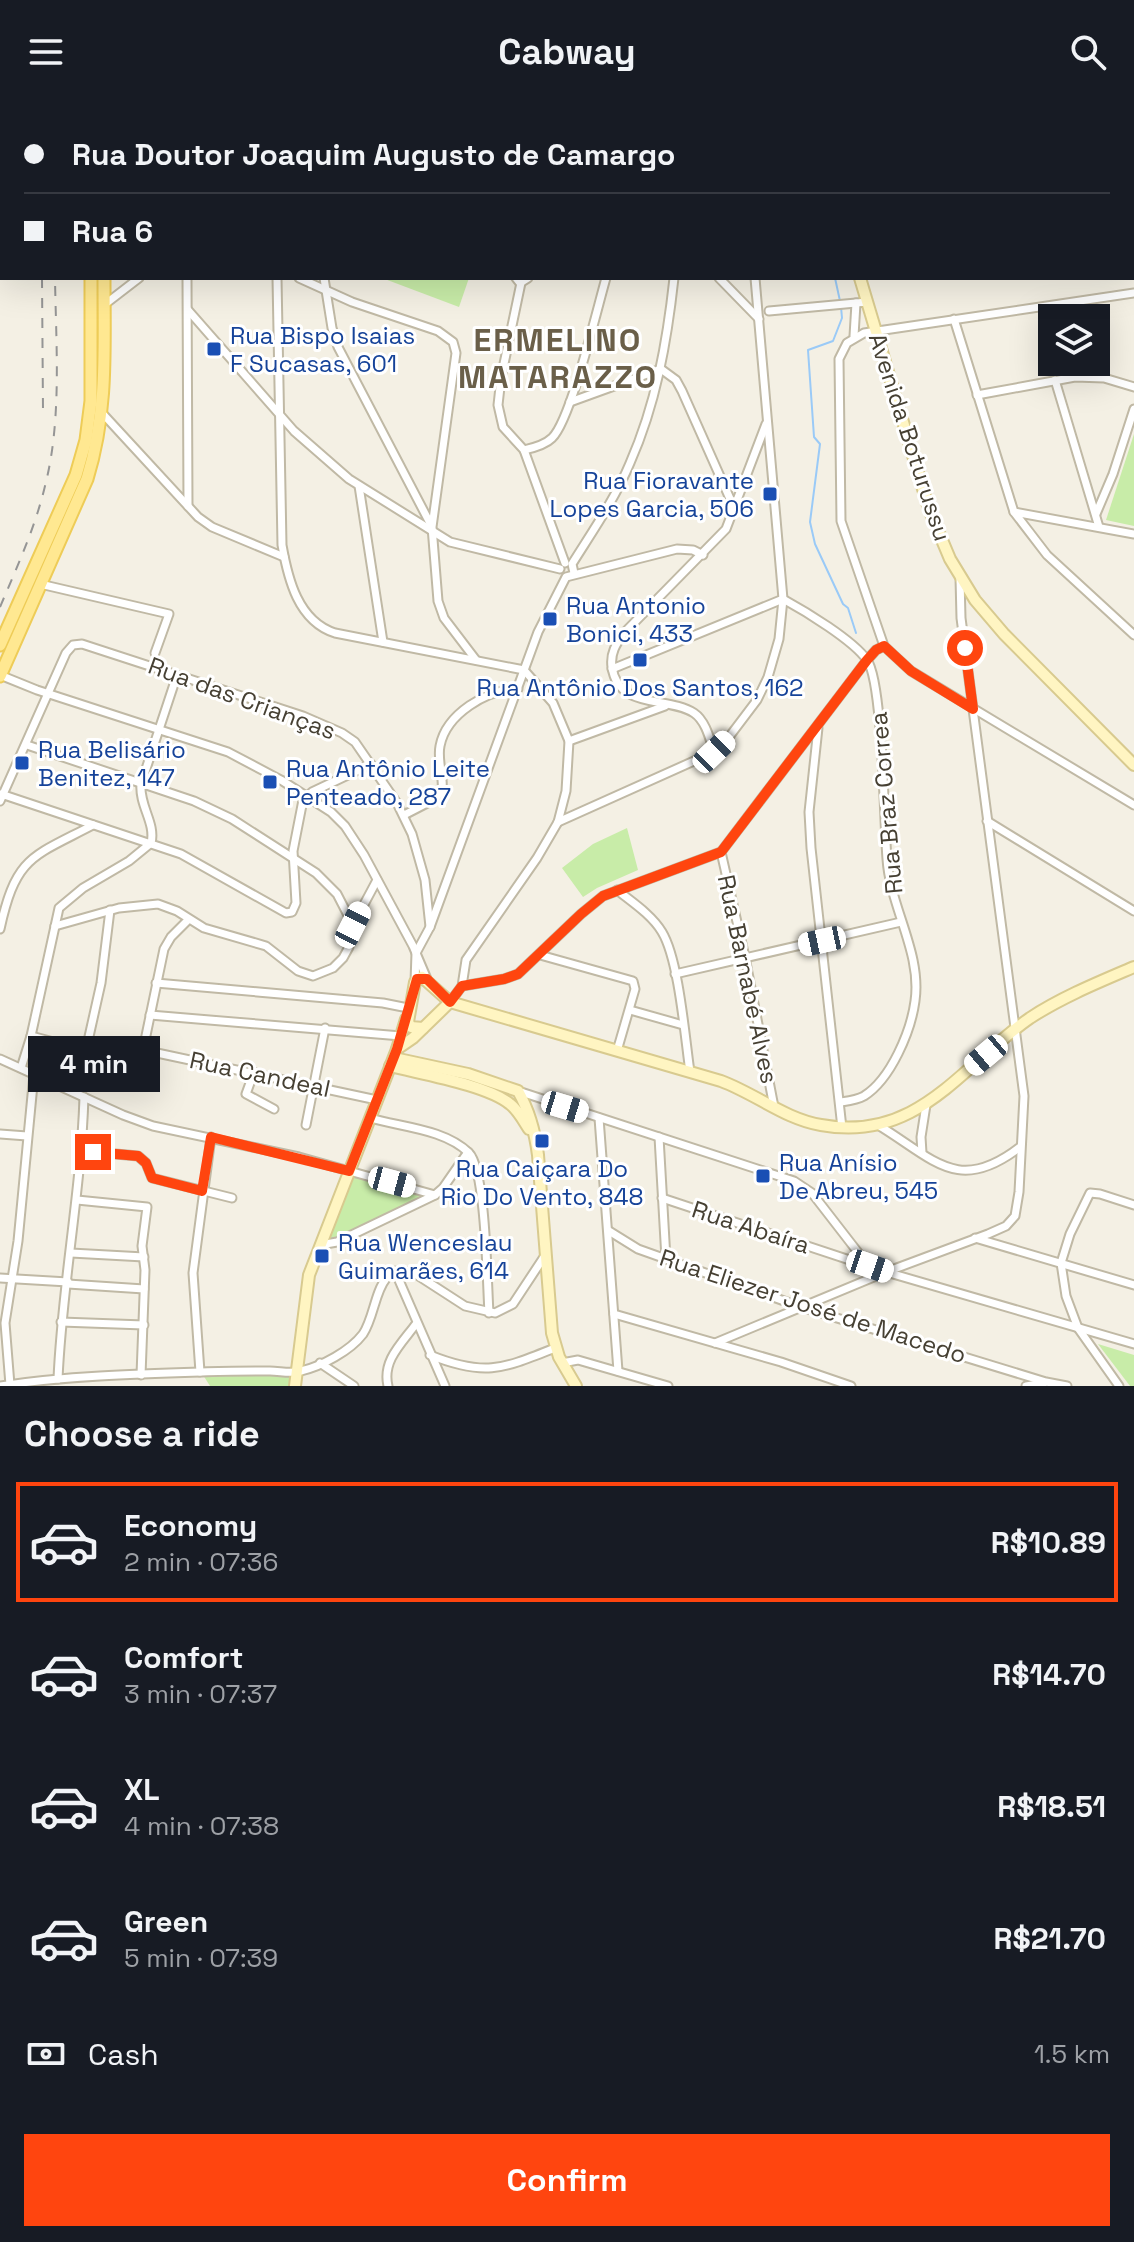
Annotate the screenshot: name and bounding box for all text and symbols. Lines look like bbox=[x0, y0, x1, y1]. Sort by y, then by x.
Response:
text: Cabway bbox=[498, 29, 636, 75]
icon: menu bbox=[24, 30, 68, 74]
icon: search bbox=[1066, 30, 1110, 74]
text: Rua Doutor Joaquim Augusto de Camargo bbox=[72, 135, 675, 174]
text: Rua 6 bbox=[72, 212, 153, 251]
map controls bbox=[1038, 304, 1110, 376]
button: layers bbox=[1038, 304, 1110, 376]
place label: Rua Bispo Isaias F Sucasas, 601 bbox=[230, 320, 415, 379]
district label: ERMELINO MATARAZZO bbox=[458, 320, 658, 397]
street label: Avenida Boturussu bbox=[862, 329, 958, 545]
marker: Rua Bispo Isaias F Sucasas, 601 bbox=[205, 340, 223, 358]
place label: Rua Fioravante Lopes Garcia, 506 bbox=[550, 465, 754, 524]
marker: Rua Fioravante Lopes Garcia, 506 bbox=[761, 485, 779, 503]
place label: Rua Antonio Bonici, 433 bbox=[566, 590, 706, 649]
marker: Rua Antonio Bonici, 433 bbox=[541, 610, 559, 628]
route start bbox=[947, 630, 983, 666]
street label: Rua das Crianças bbox=[144, 650, 340, 746]
marker: Rua Antônio Dos Santos, 162 bbox=[631, 651, 649, 669]
place label: Rua Antônio Dos Santos, 162 bbox=[476, 672, 804, 703]
street label: Rua Braz Correa bbox=[863, 710, 909, 895]
car bbox=[688, 727, 740, 777]
place label: Rua Belisário Benitez, 147 bbox=[38, 734, 186, 793]
place label: Rua Antônio Leite Penteado, 287 bbox=[286, 753, 490, 812]
marker: Rua Belisário Benitez, 147 bbox=[13, 754, 31, 772]
marker: Rua Antônio Leite Penteado, 287 bbox=[261, 773, 279, 791]
street label: Rua Barnabé Alves bbox=[711, 872, 785, 1086]
car bbox=[331, 898, 375, 952]
car bbox=[796, 924, 848, 958]
car bbox=[960, 1030, 1012, 1080]
callout: 4 min bbox=[27, 1036, 159, 1092]
street label: Rua Candeal bbox=[187, 1044, 333, 1104]
text: 4 min bbox=[60, 1047, 128, 1081]
car bbox=[539, 1089, 591, 1125]
marker: Rua Caiçara Do Rio Do Vento, 848 bbox=[533, 1132, 551, 1150]
route end bbox=[75, 1134, 111, 1170]
place label: Rua Anísio De Abreu, 545 bbox=[779, 1147, 938, 1206]
place label: Rua Caiçara Do Rio Do Vento, 848 bbox=[441, 1153, 643, 1212]
car bbox=[366, 1164, 418, 1200]
marker: Rua Anísio De Abreu, 545 bbox=[754, 1167, 772, 1185]
street label: Rua Abaíra bbox=[688, 1193, 814, 1261]
place label: Rua Wenceslau Guimarães, 614 bbox=[338, 1227, 512, 1286]
street label: Rua Eliezer José de Macedo bbox=[656, 1242, 970, 1370]
marker: Rua Wenceslau Guimarães, 614 bbox=[313, 1247, 331, 1265]
car bbox=[843, 1247, 897, 1285]
text: Choose a ride bbox=[24, 1411, 260, 1457]
icon: car bbox=[28, 1506, 100, 1578]
text: Economy bbox=[124, 1506, 257, 1545]
text: R$10.89 bbox=[991, 1523, 1106, 1562]
text: 2 min · 07:36 bbox=[124, 1545, 278, 1579]
icon: car bbox=[28, 1638, 100, 1710]
text: Comfort bbox=[124, 1638, 243, 1677]
text: R$14.70 bbox=[992, 1655, 1106, 1694]
text: 3 min · 07:37 bbox=[124, 1677, 277, 1711]
icon: car bbox=[28, 1770, 100, 1842]
text: XL bbox=[124, 1770, 160, 1809]
text: R$18.51 bbox=[997, 1787, 1106, 1826]
text: 4 min · 07:38 bbox=[124, 1809, 279, 1843]
icon: car bbox=[28, 1902, 100, 1974]
text: Green bbox=[124, 1902, 208, 1941]
text: R$21.70 bbox=[994, 1919, 1106, 1958]
text: 5 min · 07:39 bbox=[124, 1941, 278, 1975]
icon: cash bbox=[24, 2032, 68, 2076]
text: Cash bbox=[88, 2035, 159, 2074]
text: 1.5 km bbox=[1034, 2037, 1110, 2071]
button: Confirm bbox=[24, 2134, 1110, 2226]

